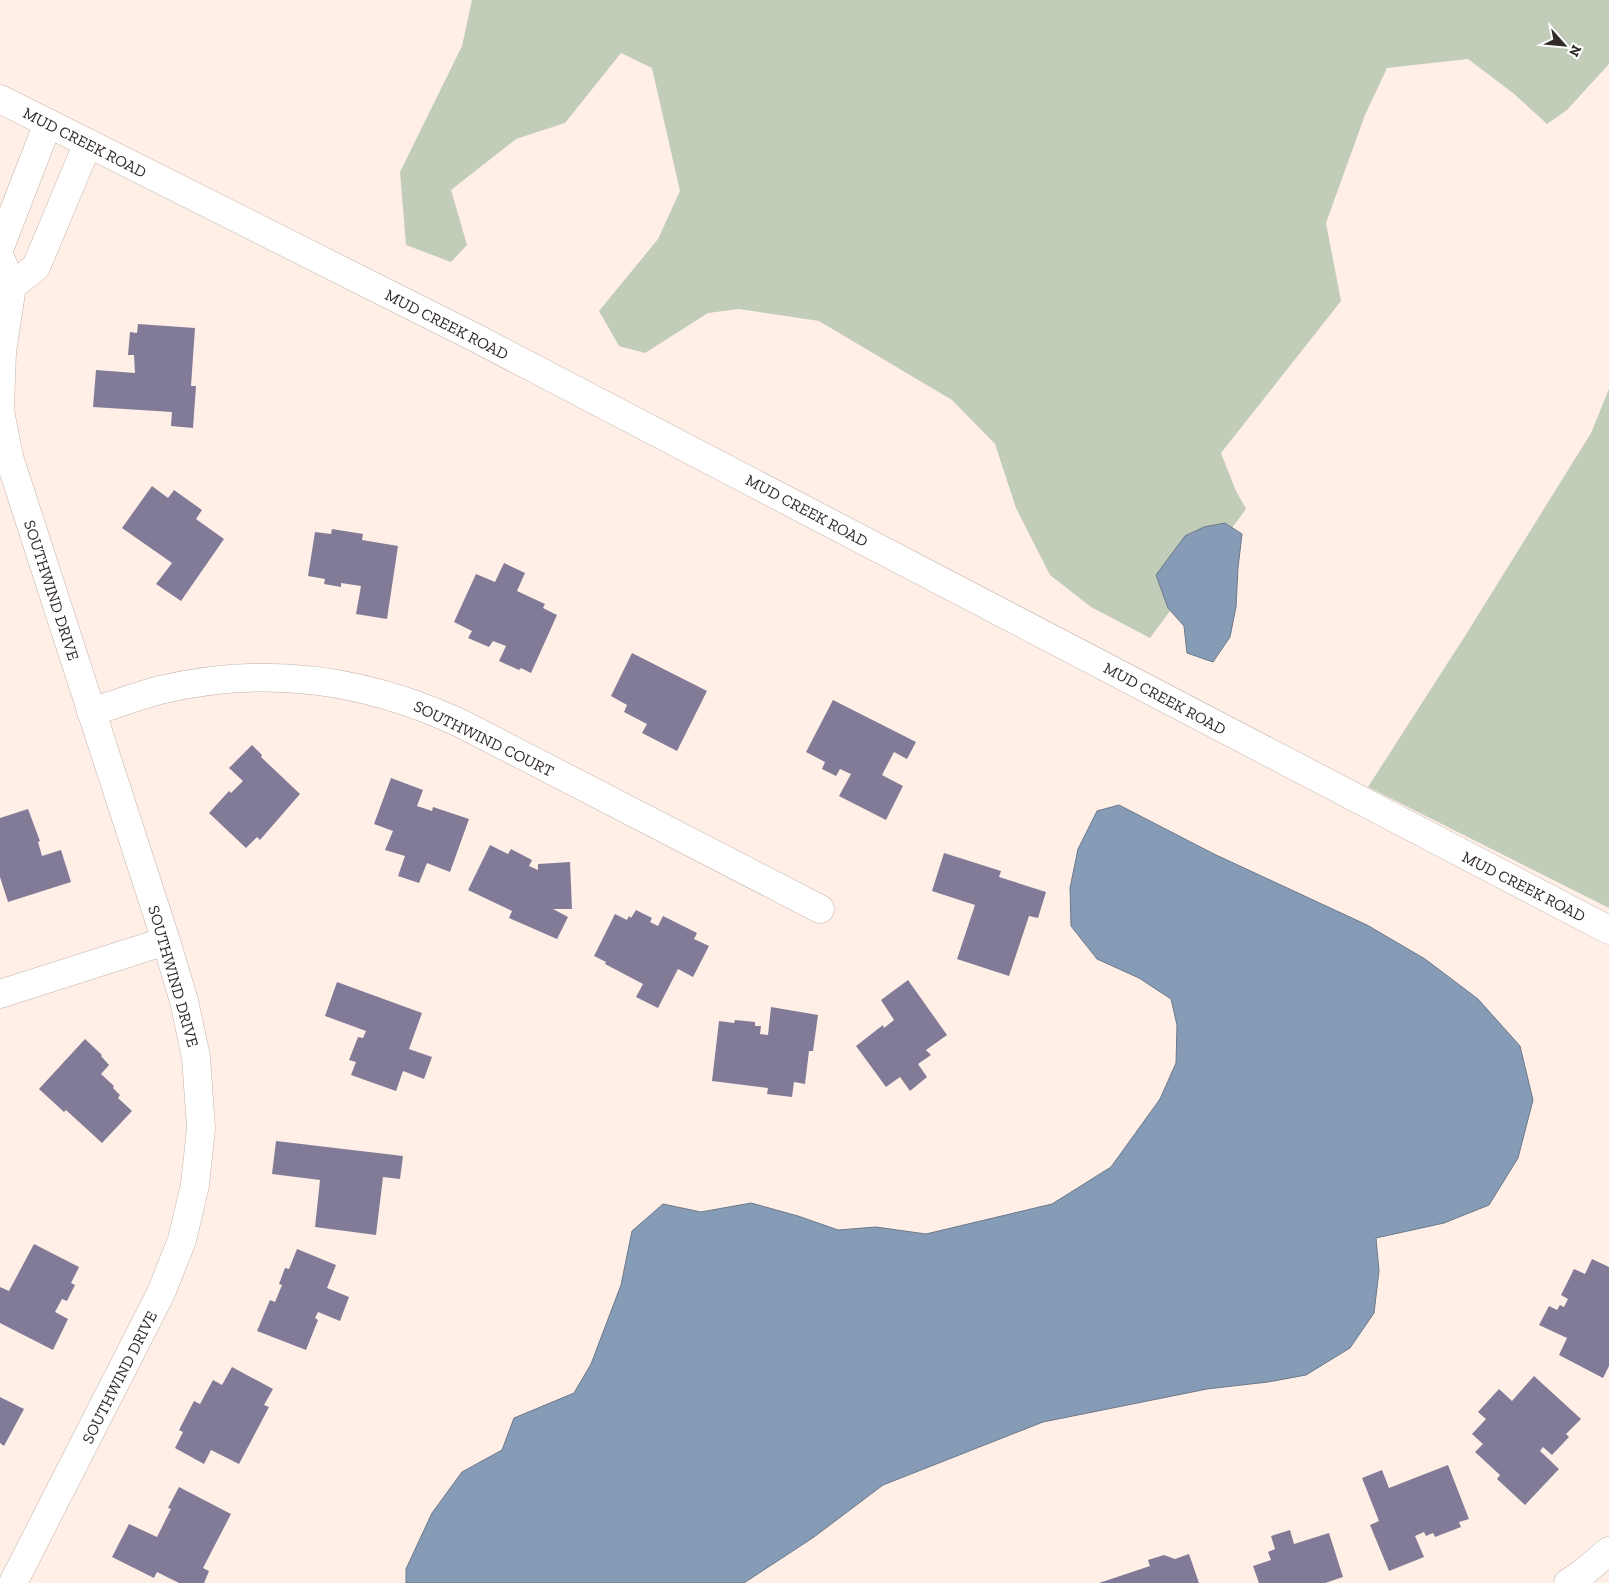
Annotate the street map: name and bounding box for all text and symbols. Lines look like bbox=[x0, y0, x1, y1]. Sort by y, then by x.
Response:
north arrow bbox=[1539, 20, 1589, 70]
text: N bbox=[1565, 42, 1585, 60]
street label: MUD CREEK ROAD bbox=[20, 103, 150, 182]
street label: MUD CREEK ROAD bbox=[382, 285, 512, 364]
street label: MUD CREEK ROAD bbox=[742, 470, 871, 551]
street label: SOUTHWIND DRIVE bbox=[20, 518, 83, 663]
street label: MUD CREEK ROAD bbox=[1100, 658, 1229, 739]
street label: SOUTHWIND COURT bbox=[411, 696, 557, 781]
street label: MUD CREEK ROAD bbox=[1459, 847, 1589, 926]
street label: SOUTHWIND DRIVE bbox=[144, 903, 203, 1049]
street label: SOUTHWIND DRIVE bbox=[78, 1308, 161, 1447]

